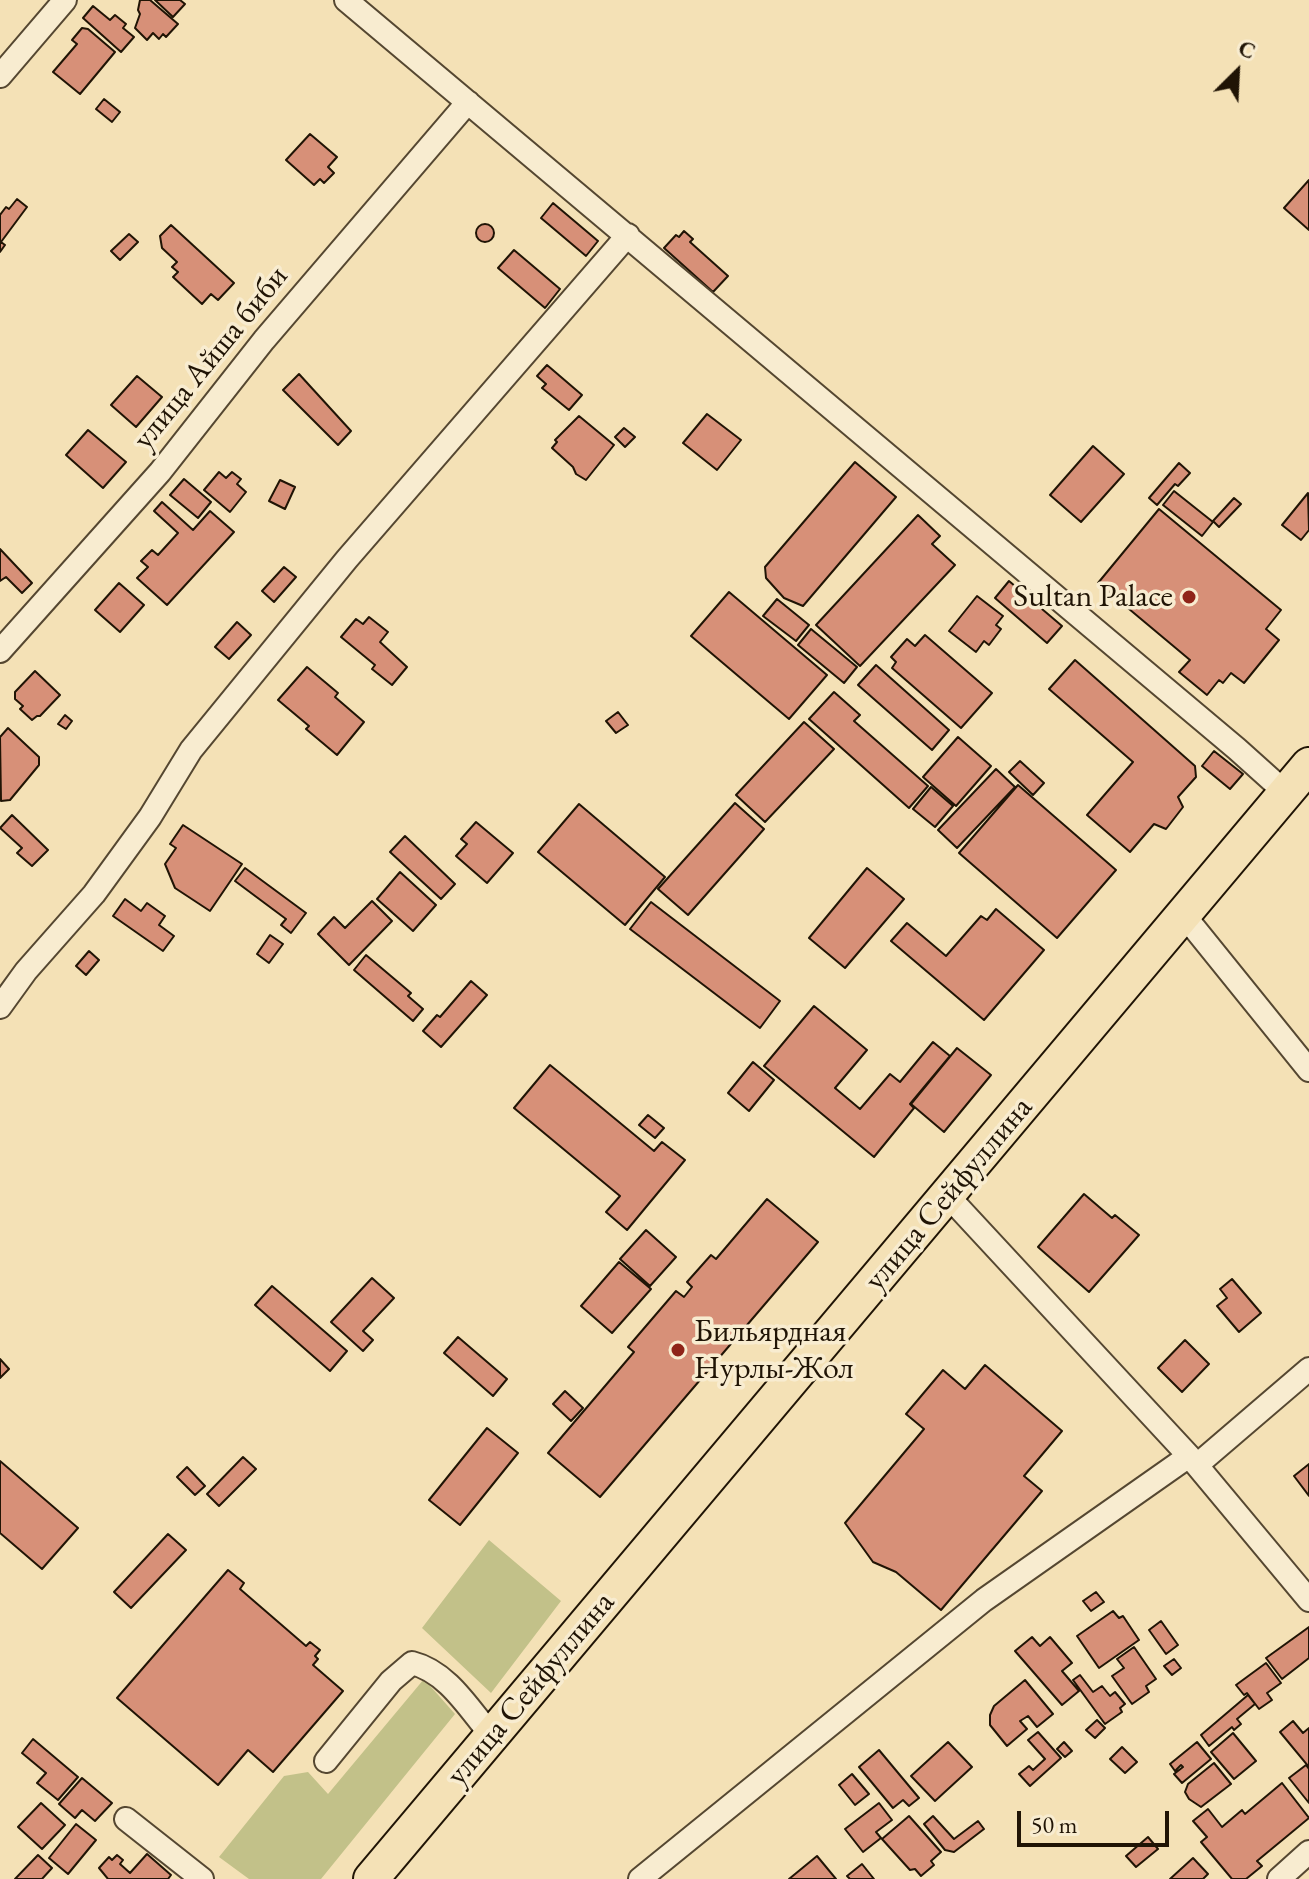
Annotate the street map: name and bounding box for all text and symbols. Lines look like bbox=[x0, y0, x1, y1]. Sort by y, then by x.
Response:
north arrow bbox=[1197, 32, 1277, 112]
text: С bbox=[1234, 33, 1260, 66]
street label: улица Айша биби bbox=[125, 258, 297, 458]
place label: Sultan Palace bbox=[1013, 578, 1173, 616]
marker: Sultan Palace bbox=[1180, 588, 1198, 606]
street label: улица Сейфуллина bbox=[857, 1089, 1041, 1299]
place label: Бильярдная Нурлы-Жол bbox=[694, 1313, 854, 1388]
marker: Бильярдная Нурлы-Жол bbox=[669, 1341, 687, 1359]
street label: улица Сейфуллина bbox=[439, 1584, 623, 1794]
scale bar bbox=[1021, 1795, 1173, 1845]
text: 50 m bbox=[1031, 1809, 1078, 1840]

